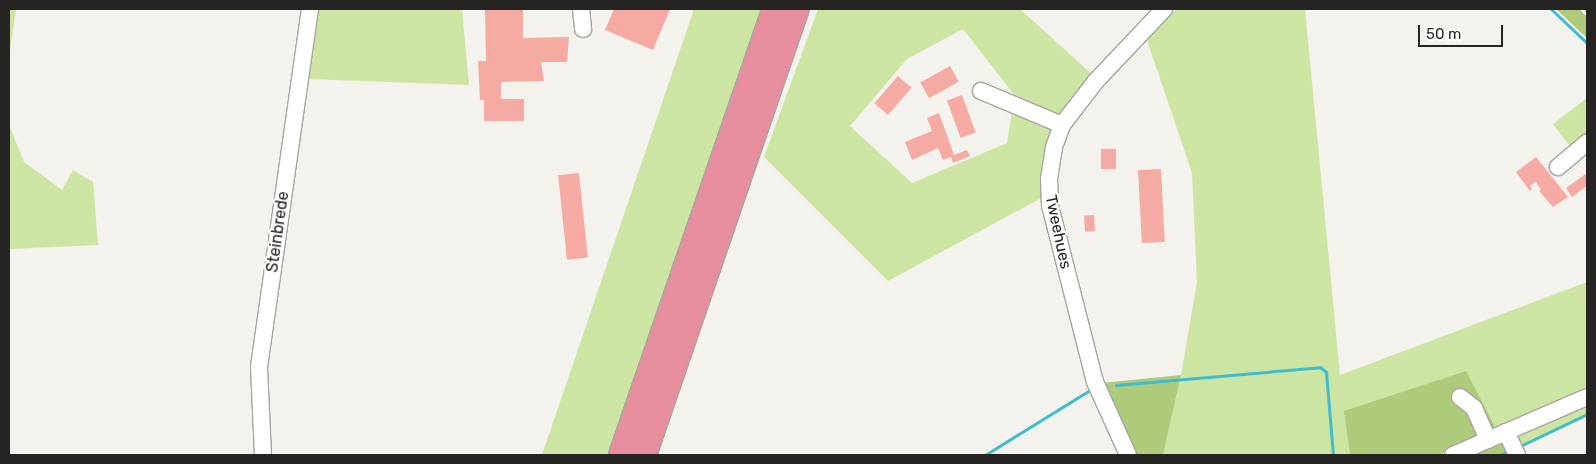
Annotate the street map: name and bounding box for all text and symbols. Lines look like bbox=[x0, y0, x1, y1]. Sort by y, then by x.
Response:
scale bar bbox=[1421, 15, 1506, 47]
text: 50 m bbox=[1426, 25, 1461, 43]
street label: Steinbrede bbox=[263, 190, 293, 274]
street label: Tweehues bbox=[1041, 193, 1075, 271]

